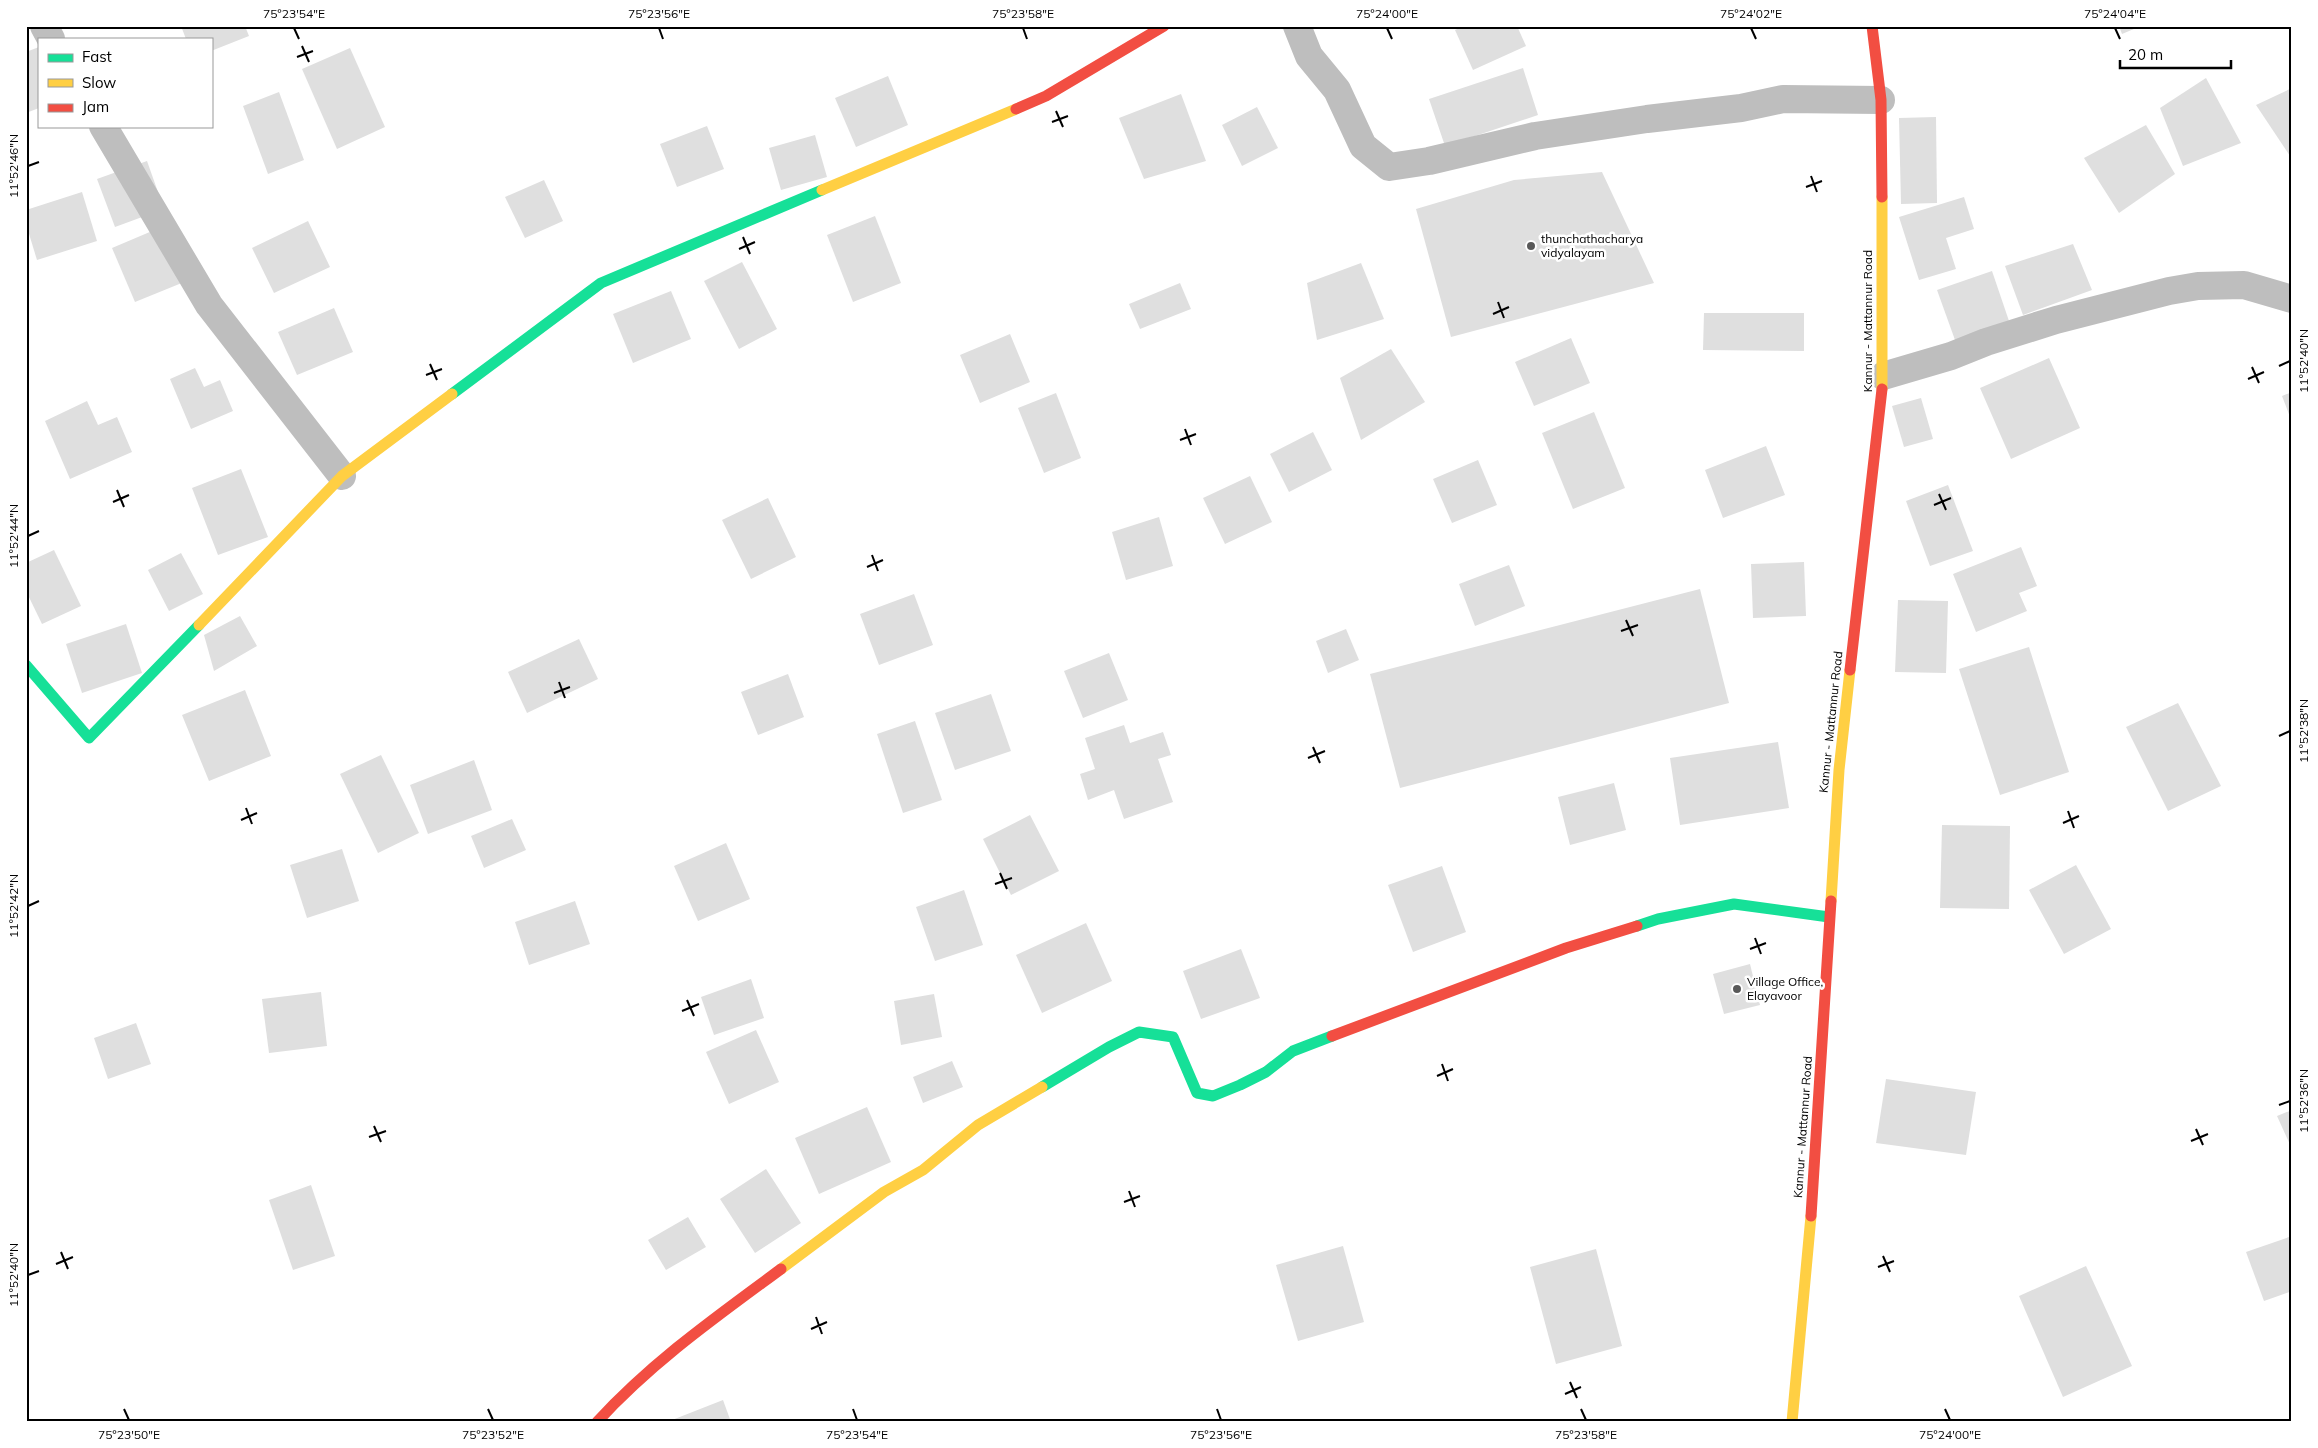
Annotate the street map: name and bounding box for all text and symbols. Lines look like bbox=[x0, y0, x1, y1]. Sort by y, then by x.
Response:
text: 75°23'54"E bbox=[263, 6, 325, 21]
text: 75°23'56"E bbox=[628, 6, 690, 21]
text: 75°23'58"E bbox=[992, 6, 1054, 21]
text: 75°24'00"E bbox=[1356, 6, 1418, 21]
text: 75°24'02"E bbox=[1720, 6, 1782, 21]
text: 75°24'04"E bbox=[2084, 6, 2146, 21]
legend bbox=[38, 38, 212, 128]
scale bar bbox=[2120, 38, 2232, 70]
text: 20 m bbox=[2128, 45, 2163, 64]
text: Fast bbox=[82, 47, 112, 66]
text: Slow bbox=[82, 73, 116, 92]
text: Jam bbox=[82, 97, 109, 116]
text: 11°52'46"N bbox=[6, 134, 21, 198]
place label: thunchathacharya vidyalayam bbox=[1541, 231, 1643, 260]
marker: thunchathacharya vidyalayam bbox=[1525, 240, 1537, 252]
street label: Kannur - Mattannur Road bbox=[1860, 250, 1875, 392]
text: 11°52'40"N bbox=[2296, 329, 2311, 393]
text: 11°52'44"N bbox=[6, 504, 21, 568]
street label: Kannur - Mattannur Road bbox=[1816, 650, 1845, 794]
text: 11°52'38"N bbox=[2296, 699, 2311, 763]
text: 11°52'42"N bbox=[6, 874, 21, 938]
place label: Village Office, Elayavoor bbox=[1747, 974, 1823, 1003]
marker: Village Office, Elayavoor bbox=[1731, 983, 1743, 995]
street label: Kannur - Mattannur Road bbox=[1790, 1055, 1815, 1199]
text: 11°52'36"N bbox=[2296, 1069, 2311, 1133]
text: 11°52'40"N bbox=[6, 1243, 21, 1307]
text: 75°23'50"E bbox=[98, 1427, 160, 1442]
text: 75°23'52"E bbox=[462, 1427, 524, 1442]
text: 75°23'54"E bbox=[826, 1427, 888, 1442]
text: 75°23'56"E bbox=[1190, 1427, 1252, 1442]
text: 75°23'58"E bbox=[1555, 1427, 1617, 1442]
text: 75°24'00"E bbox=[1919, 1427, 1981, 1442]

